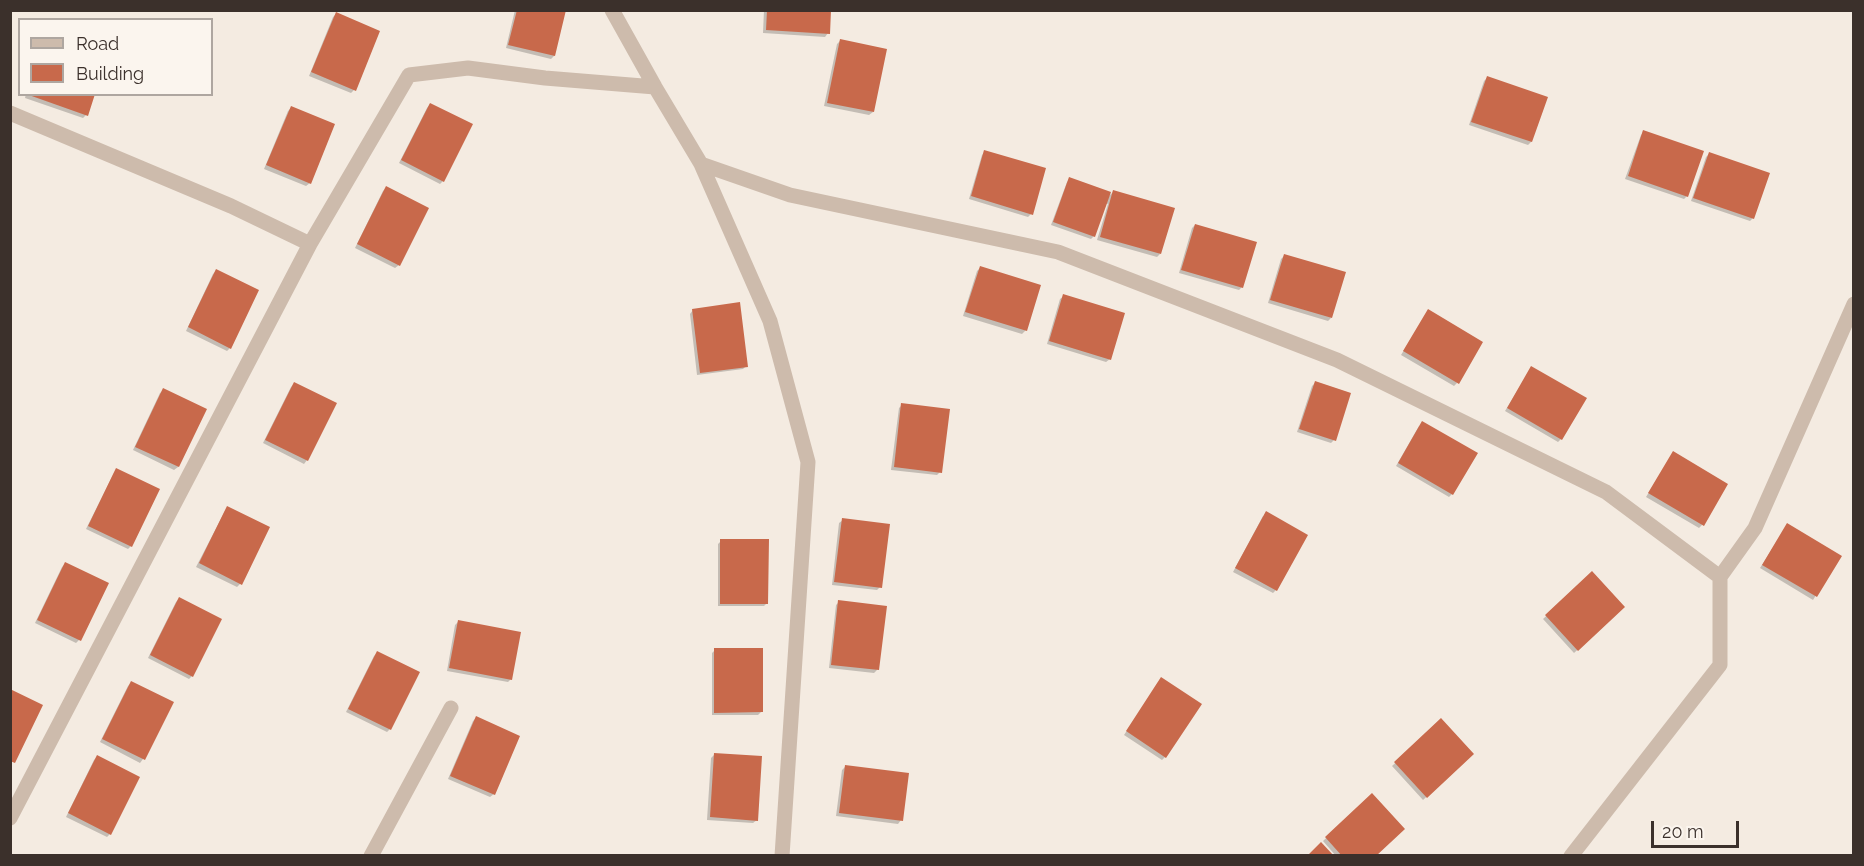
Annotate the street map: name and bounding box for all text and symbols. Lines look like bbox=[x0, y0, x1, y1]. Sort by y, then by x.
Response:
legend bbox=[18, 18, 213, 96]
text: Road bbox=[76, 33, 119, 54]
text: Building bbox=[76, 63, 144, 84]
scale bar bbox=[1654, 809, 1742, 847]
text: 20 m bbox=[1662, 821, 1704, 842]

